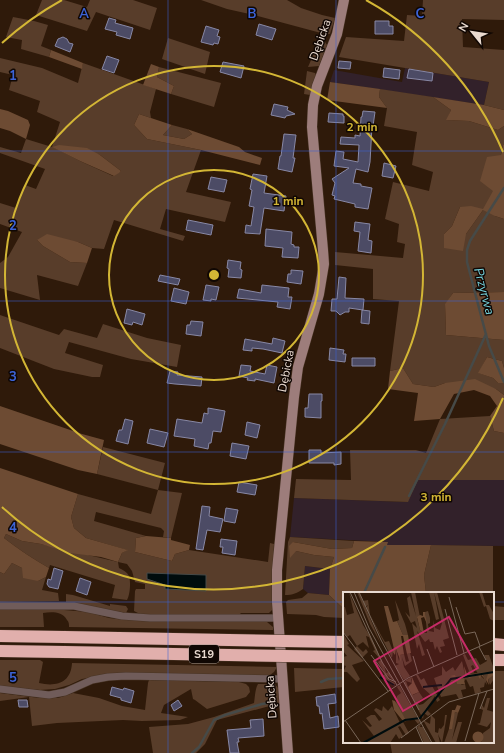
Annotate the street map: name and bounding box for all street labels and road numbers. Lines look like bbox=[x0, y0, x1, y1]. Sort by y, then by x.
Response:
street label: Dębicka bbox=[305, 17, 335, 63]
street label: Dębicka bbox=[274, 348, 298, 394]
road number: S19 bbox=[189, 645, 219, 663]
street label: Dębicka bbox=[262, 675, 280, 719]

